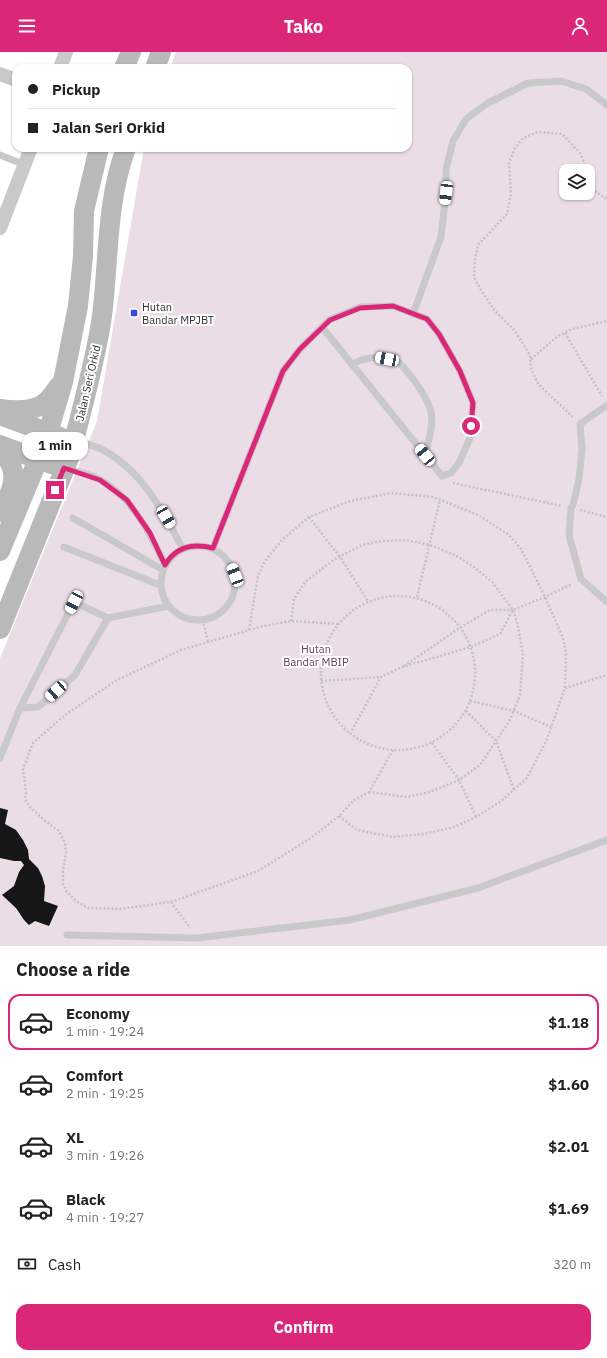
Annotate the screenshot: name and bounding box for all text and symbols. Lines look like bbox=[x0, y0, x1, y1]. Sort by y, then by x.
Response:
icon: menu bbox=[16, 15, 38, 37]
text: Tako bbox=[284, 15, 323, 38]
icon: person bbox=[569, 15, 591, 37]
text: Pickup bbox=[52, 80, 100, 99]
text: Jalan Seri Orkid bbox=[52, 118, 165, 137]
map controls bbox=[559, 164, 595, 200]
button: layers bbox=[559, 164, 595, 200]
car bbox=[439, 180, 453, 206]
place label: Hutan Bandar MPJBT bbox=[142, 300, 215, 327]
marker: Hutan Bandar MPJBT bbox=[129, 308, 139, 318]
street label: Jalan Seri Orkid bbox=[72, 344, 104, 422]
car bbox=[374, 351, 400, 367]
route start bbox=[462, 417, 480, 435]
callout: 1 min bbox=[22, 432, 88, 460]
text: 1 min bbox=[38, 437, 72, 454]
car bbox=[413, 442, 437, 468]
route end bbox=[46, 481, 64, 499]
car bbox=[155, 504, 177, 530]
car bbox=[225, 562, 245, 588]
car bbox=[63, 589, 85, 615]
park label: Hutan Bandar MBIP bbox=[283, 642, 349, 669]
car bbox=[43, 679, 69, 703]
text: Choose a ride bbox=[16, 958, 130, 981]
icon: car bbox=[18, 1004, 54, 1040]
text: Economy bbox=[66, 1004, 130, 1023]
text: $1.18 bbox=[548, 1013, 589, 1032]
text: 1 min · 19:24 bbox=[66, 1023, 144, 1040]
icon: car bbox=[18, 1066, 54, 1102]
text: Comfort bbox=[66, 1066, 123, 1085]
text: $1.60 bbox=[548, 1075, 589, 1094]
text: 2 min · 19:25 bbox=[66, 1085, 144, 1102]
icon: car bbox=[18, 1128, 54, 1164]
text: XL bbox=[66, 1128, 84, 1147]
text: $2.01 bbox=[548, 1137, 589, 1156]
text: 3 min · 19:26 bbox=[66, 1147, 144, 1164]
icon: car bbox=[18, 1190, 54, 1226]
text: Black bbox=[66, 1190, 106, 1209]
text: $1.69 bbox=[548, 1199, 589, 1218]
text: 4 min · 19:27 bbox=[66, 1209, 144, 1226]
icon: cash bbox=[16, 1253, 38, 1275]
text: Cash bbox=[48, 1255, 81, 1274]
text: 320 m bbox=[553, 1256, 591, 1273]
button: Confirm bbox=[16, 1304, 591, 1350]

